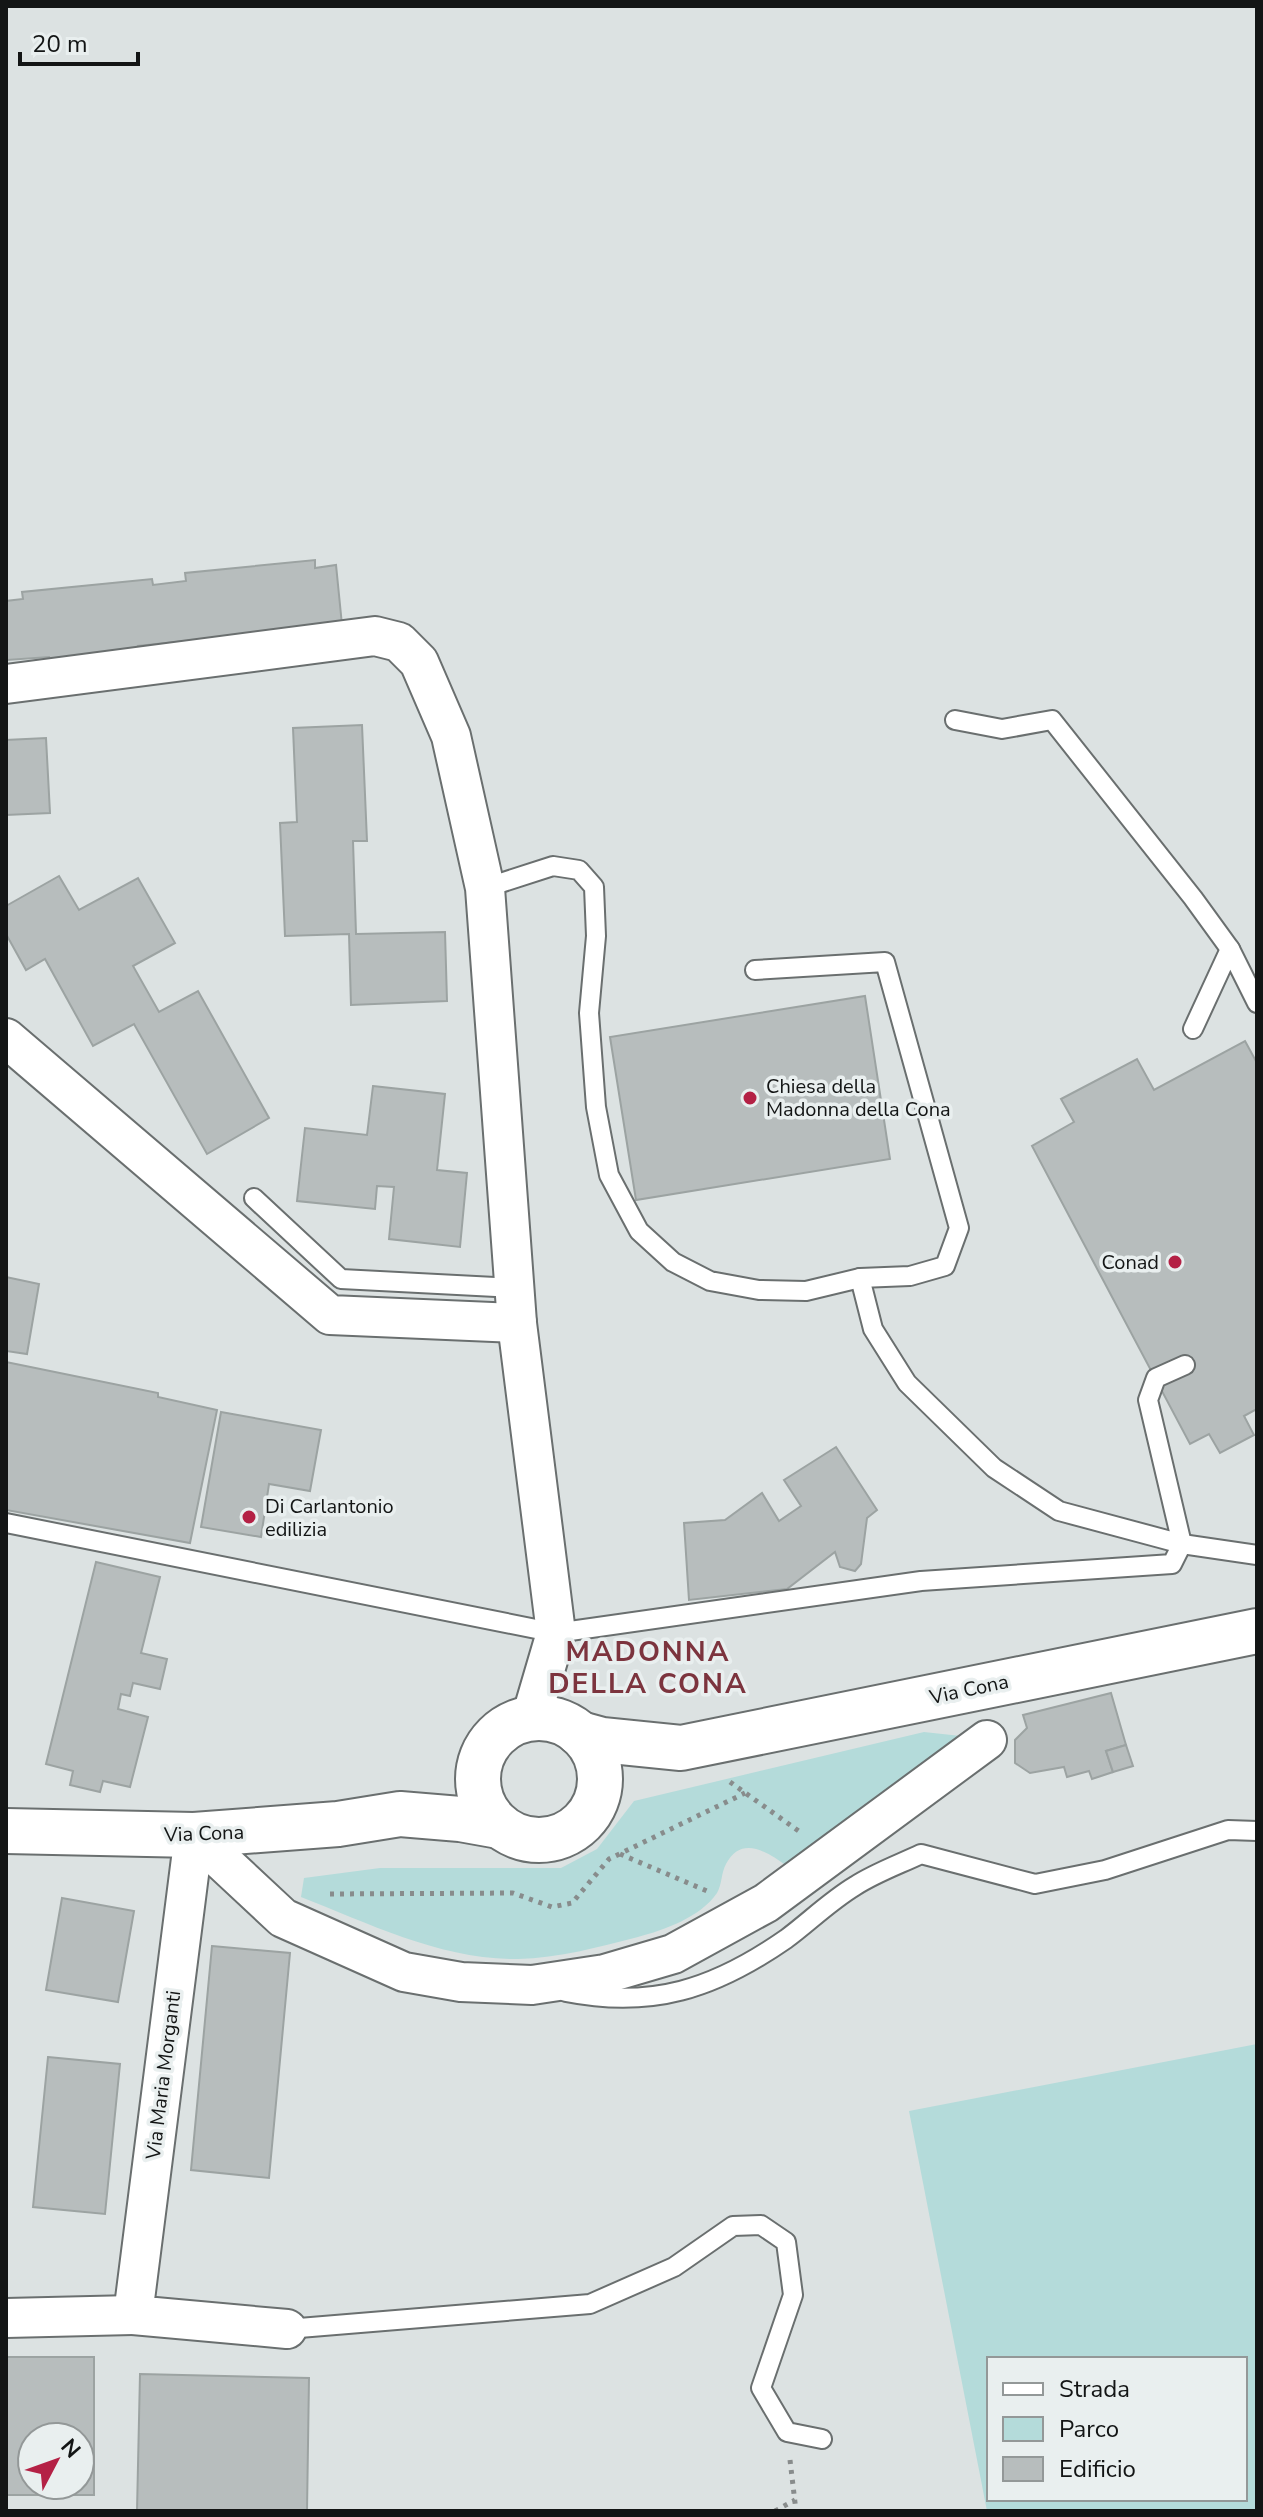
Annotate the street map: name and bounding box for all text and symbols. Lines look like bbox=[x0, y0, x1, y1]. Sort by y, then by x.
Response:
scale bar bbox=[20, 16, 138, 66]
text: 20 m bbox=[32, 28, 88, 60]
place label: Chiesa della Madonna della Cona bbox=[766, 1073, 951, 1123]
marker: Chiesa della Madonna della Cona bbox=[741, 1089, 759, 1107]
place label: Conad bbox=[1102, 1249, 1159, 1276]
marker: Conad bbox=[1166, 1253, 1184, 1271]
place label: Di Carlantonio edilizia bbox=[265, 1493, 394, 1543]
marker: Di Carlantonio edilizia bbox=[240, 1508, 258, 1526]
district label: MADONNA DELLA CONA bbox=[548, 1633, 748, 1703]
street label: Via Cona bbox=[926, 1668, 1011, 1711]
street label: Via Cona bbox=[163, 1819, 244, 1848]
street label: Via Maria Morganti bbox=[140, 1989, 187, 2162]
legend bbox=[987, 2357, 1247, 2501]
text: Strada bbox=[1059, 2373, 1130, 2405]
text: Parco bbox=[1059, 2413, 1119, 2445]
north arrow bbox=[16, 2421, 96, 2501]
text: N bbox=[54, 2432, 87, 2465]
text: Edificio bbox=[1059, 2453, 1136, 2485]

